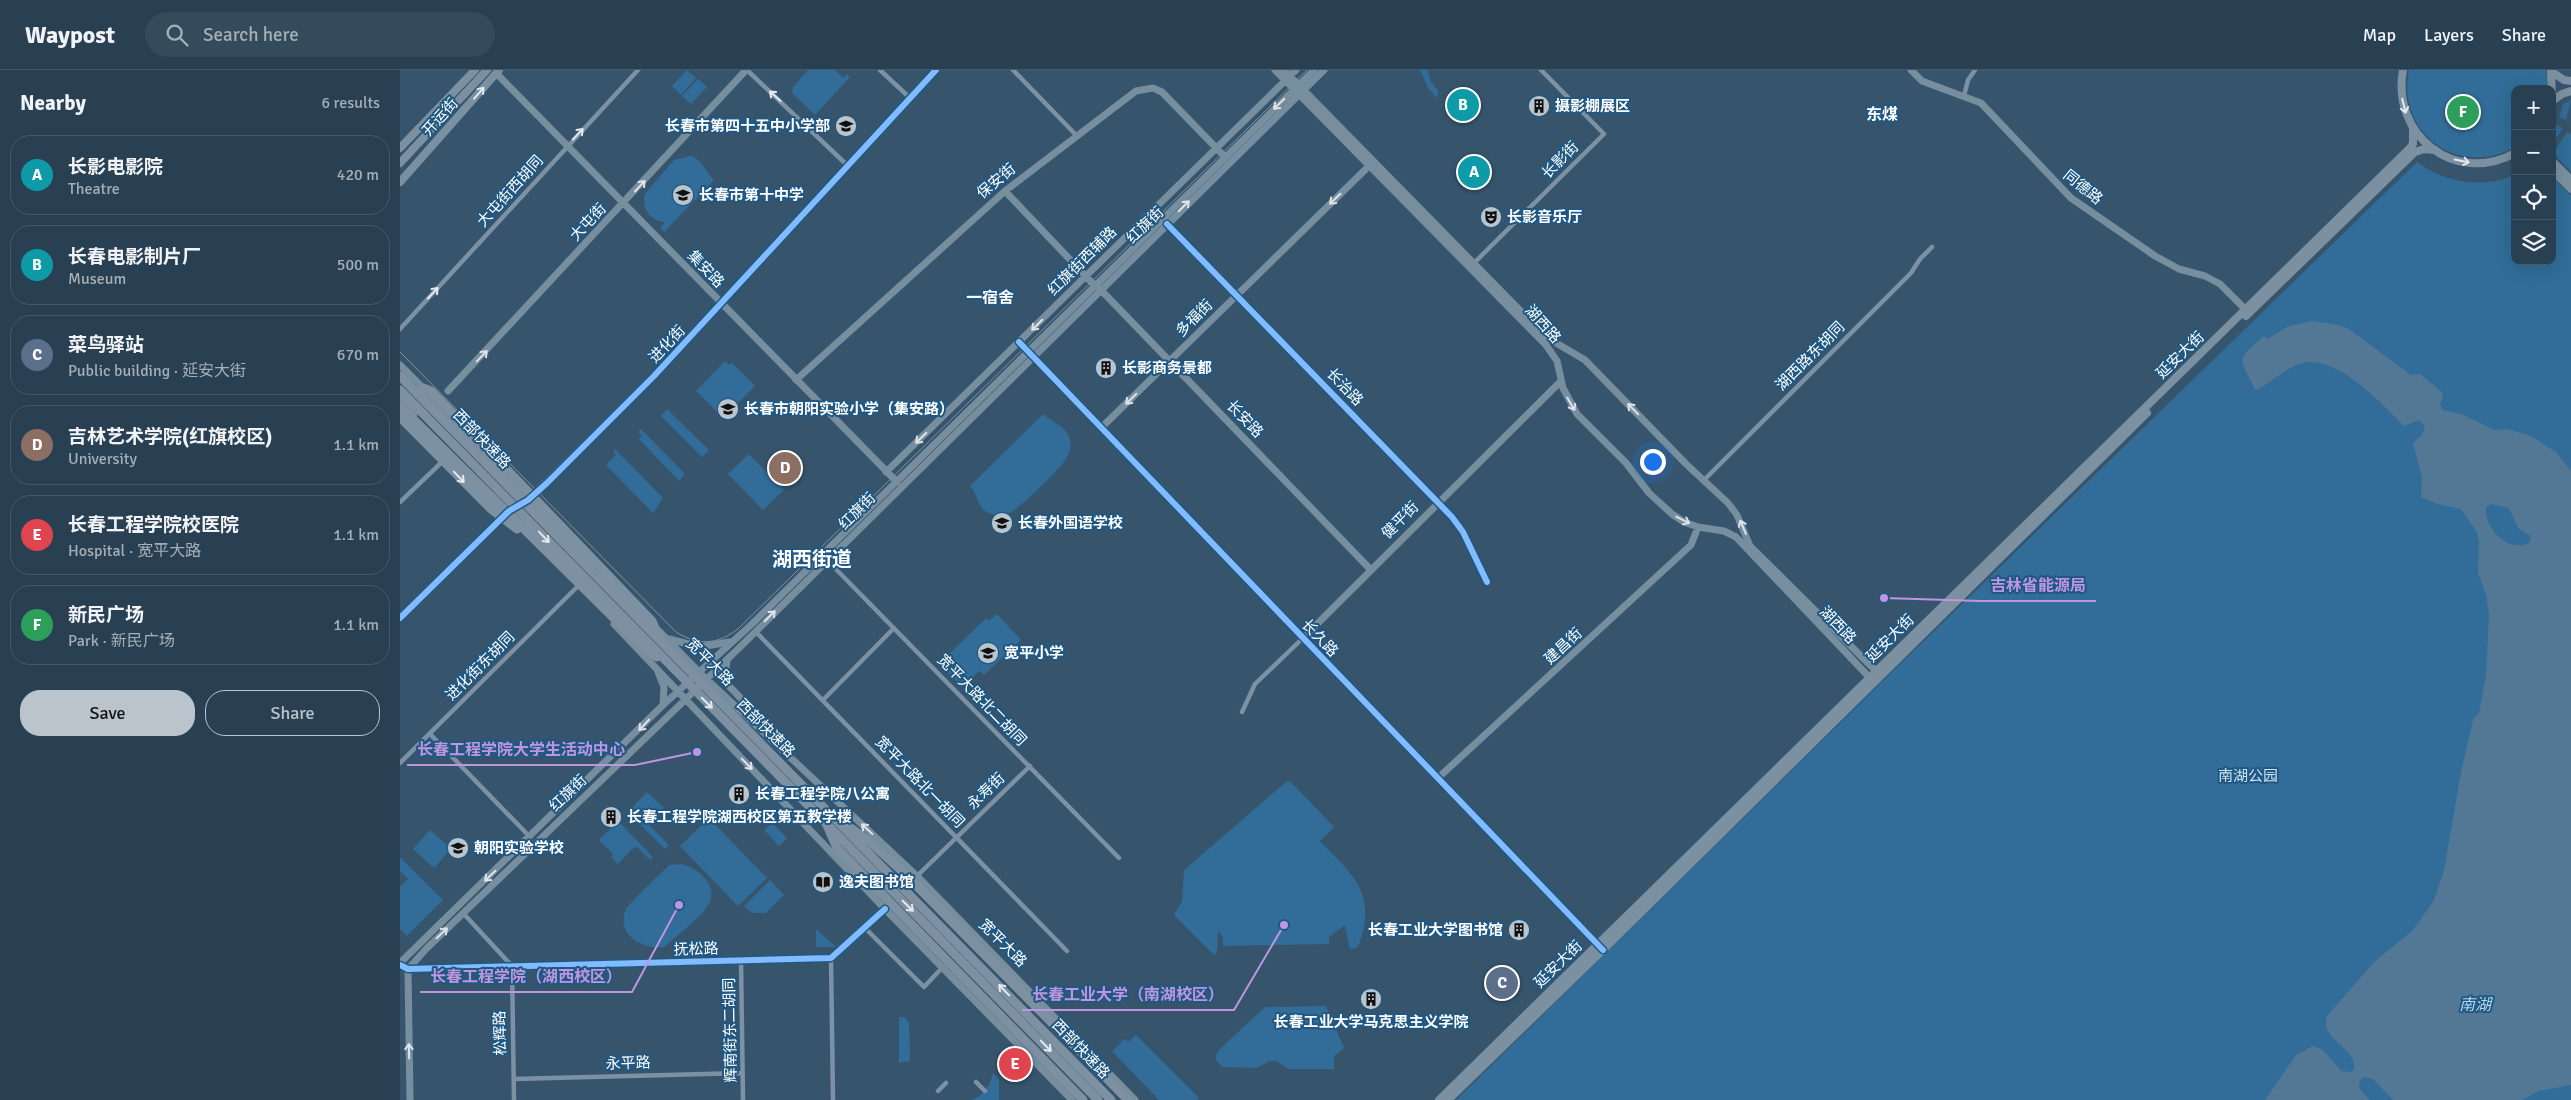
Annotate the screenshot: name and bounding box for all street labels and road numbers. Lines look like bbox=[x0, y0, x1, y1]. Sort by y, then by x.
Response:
street label: 开运街 bbox=[418, 94, 462, 140]
street label: 长影街 bbox=[1538, 138, 1582, 182]
street label: 大屯街西胡同 bbox=[473, 152, 547, 230]
street label: 保安街 bbox=[973, 160, 1019, 202]
street label: 同德路 bbox=[2060, 166, 2106, 208]
street label: 大屯街 bbox=[566, 199, 610, 245]
street label: 红旗街 bbox=[1123, 203, 1167, 247]
street label: 红旗街西辅路 bbox=[1044, 223, 1120, 299]
street label: 集安路 bbox=[684, 247, 728, 291]
street label: 多福街 bbox=[1172, 296, 1216, 340]
street label: 湖西路 bbox=[1521, 301, 1565, 347]
street label: 湖西路东胡同 bbox=[1772, 318, 1848, 394]
street label: 进化街 bbox=[645, 321, 689, 367]
street label: 延安大街 bbox=[2152, 328, 2208, 382]
street label: 长治路 bbox=[1323, 365, 1367, 409]
street label: 长安路 bbox=[1223, 397, 1267, 441]
street label: 西部快速路 bbox=[449, 406, 515, 472]
street label: 红旗街 bbox=[835, 489, 879, 533]
street label: 健平街 bbox=[1378, 498, 1422, 542]
street label: 湖西路 bbox=[1816, 603, 1860, 647]
street label: 延安大街 bbox=[1862, 610, 1918, 666]
street label: 长久路 bbox=[1298, 616, 1342, 660]
street label: 建昌街 bbox=[1540, 624, 1586, 668]
street label: 进化街东胡同 bbox=[442, 628, 518, 704]
street label: 宽平大路 bbox=[682, 634, 738, 690]
street label: 宽平大路北二胡同 bbox=[934, 651, 1030, 749]
street label: 西部快速路 bbox=[733, 695, 799, 761]
street label: 宽平大路北一胡同 bbox=[872, 733, 968, 831]
street label: 永寿街 bbox=[964, 769, 1008, 813]
street label: 红旗街 bbox=[546, 771, 590, 815]
street label: 宽平大路 bbox=[975, 915, 1031, 971]
street label: 延安大街 bbox=[1530, 937, 1586, 991]
street label: 抚松路 bbox=[673, 939, 719, 959]
street label: 辉南街东二胡同 bbox=[720, 977, 740, 1083]
street label: 松辉路 bbox=[491, 1010, 509, 1056]
street label: 西部快速路 bbox=[1048, 1016, 1114, 1082]
street label: 永平路 bbox=[605, 1053, 651, 1073]

